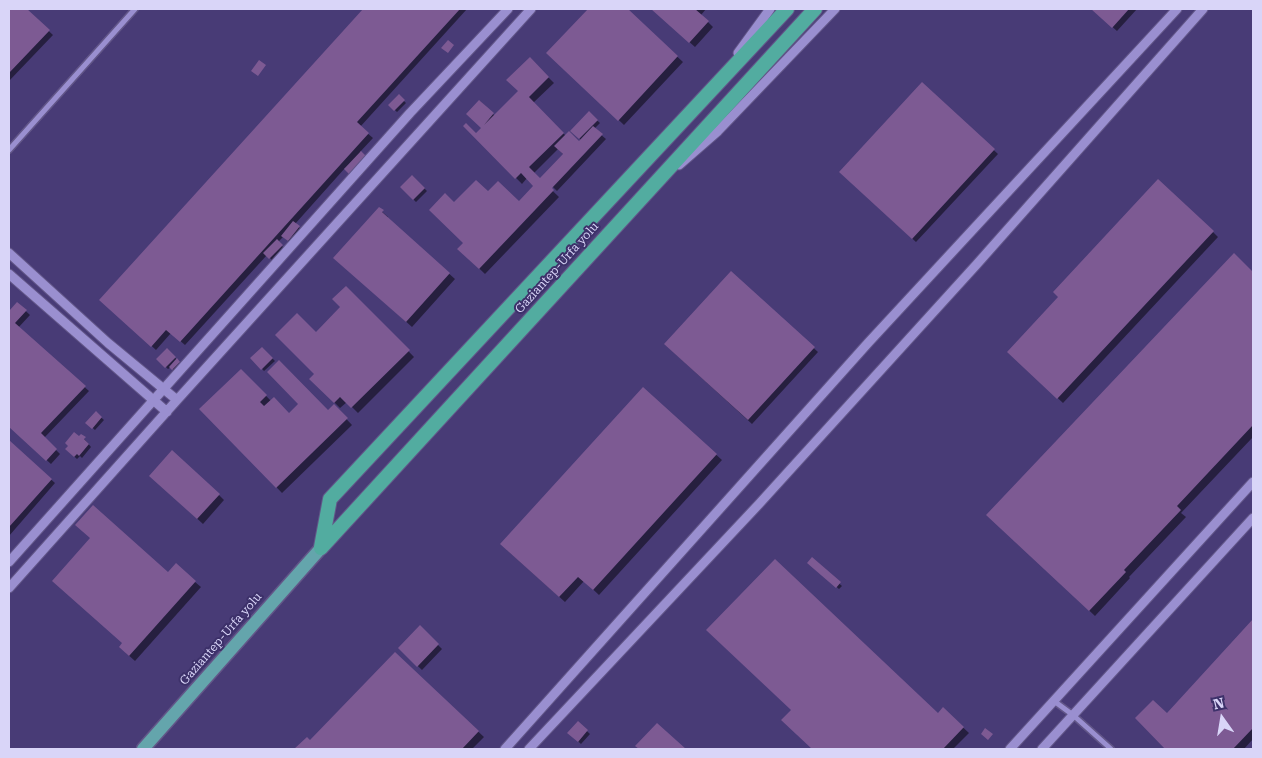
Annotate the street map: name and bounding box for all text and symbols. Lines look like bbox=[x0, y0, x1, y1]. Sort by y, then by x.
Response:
street label: Gaziantep-Urfa yolu bbox=[512, 219, 602, 317]
street label: Gaziantep-Urfa yolu bbox=[177, 590, 265, 688]
north arrow bbox=[1197, 693, 1247, 743]
text: N bbox=[1212, 694, 1226, 712]

